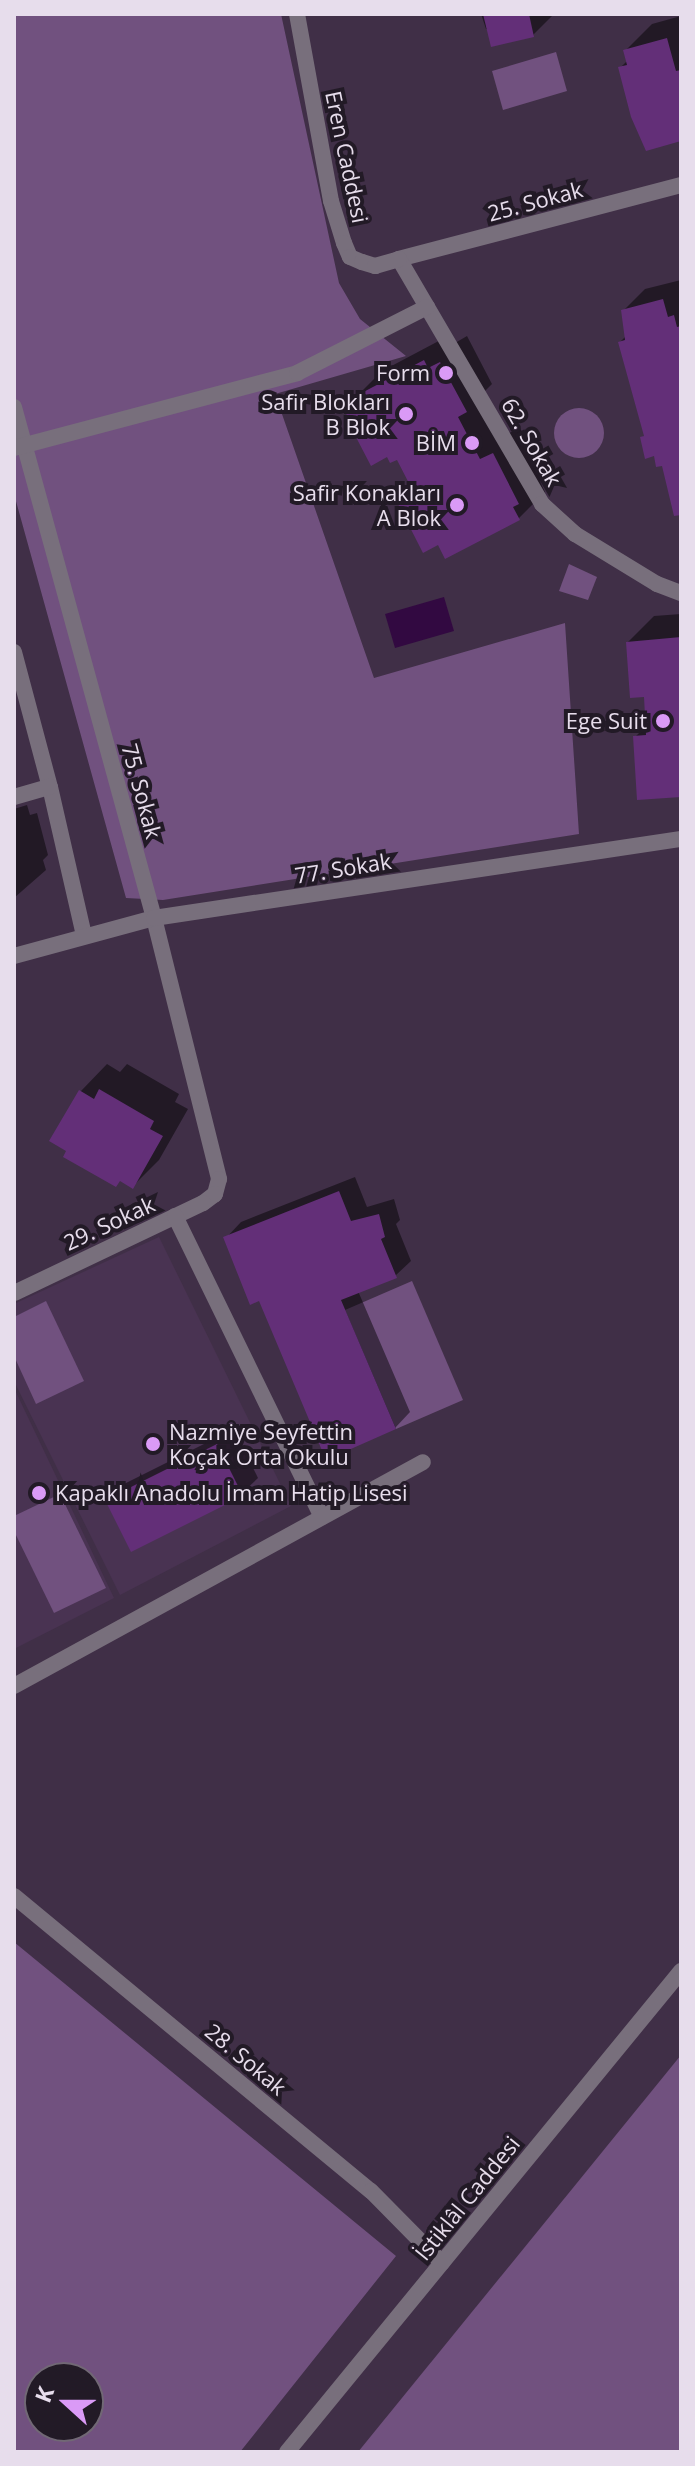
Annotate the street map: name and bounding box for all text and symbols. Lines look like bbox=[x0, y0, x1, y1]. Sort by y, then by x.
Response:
street label: Eren Caddesi bbox=[320, 89, 374, 225]
street label: 25. Sokak bbox=[485, 176, 585, 226]
place label: Form bbox=[376, 360, 430, 386]
marker: Form bbox=[437, 364, 455, 382]
place label: Safir Blokları B Blok bbox=[261, 388, 390, 440]
street label: 62. Sokak bbox=[496, 393, 568, 491]
marker: Safir Blokları B Blok bbox=[397, 405, 415, 423]
place label: BİM bbox=[416, 430, 456, 456]
marker: BİM bbox=[463, 434, 481, 452]
place label: Safir Konakları A Blok bbox=[293, 479, 441, 530]
marker: Safir Konakları A Blok bbox=[448, 496, 466, 514]
place label: Ege Suit bbox=[566, 708, 647, 734]
marker: Ege Suit bbox=[654, 712, 672, 730]
street label: 75. Sokak bbox=[117, 741, 167, 841]
street label: 77. Sokak bbox=[293, 847, 393, 889]
street label: 29. Sokak bbox=[59, 1190, 159, 1256]
place label: Nazmiye Seyfettin Koçak Orta Okulu bbox=[169, 1418, 353, 1470]
marker: Nazmiye Seyfettin Koçak Orta Okulu bbox=[144, 1435, 162, 1453]
place label: Kapaklı Anadolu İmam Hatip Lisesi bbox=[55, 1480, 408, 1506]
marker: Kapaklı Anadolu İmam Hatip Lisesi bbox=[30, 1484, 48, 1502]
street label: 28. Sokak bbox=[200, 2018, 292, 2100]
street label: İstiklâl Caddesi bbox=[409, 2131, 525, 2265]
north arrow bbox=[24, 2362, 104, 2442]
text: K bbox=[27, 2382, 60, 2406]

